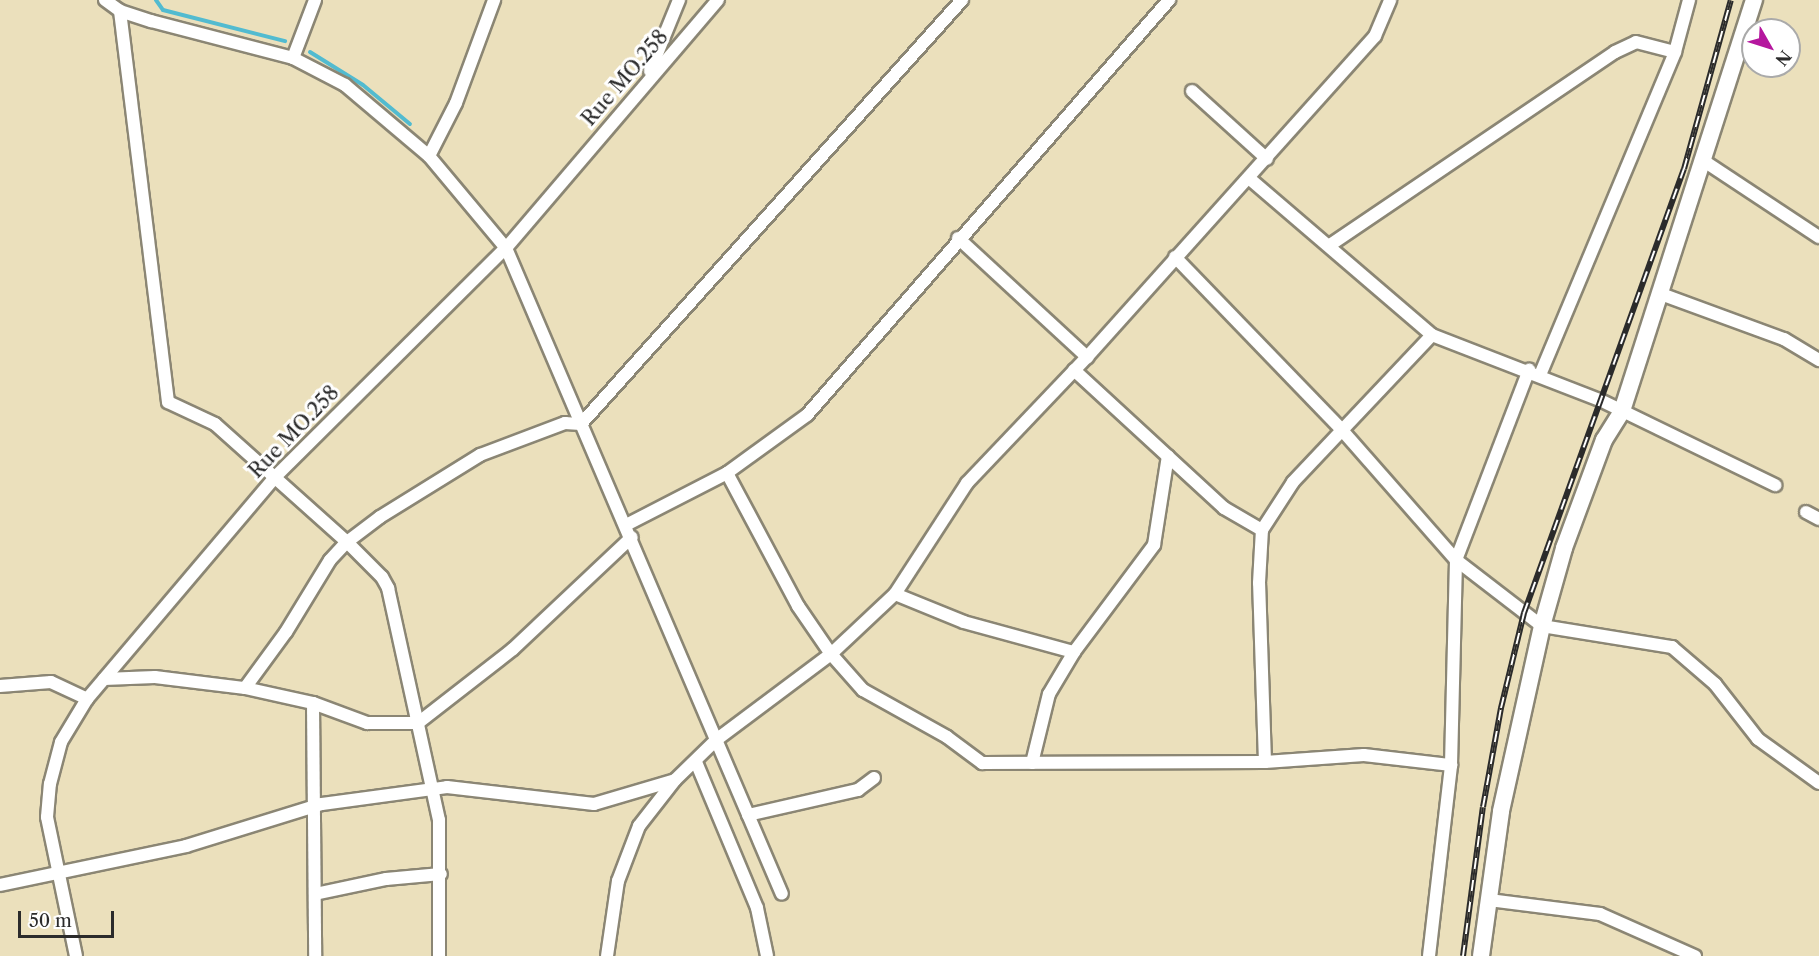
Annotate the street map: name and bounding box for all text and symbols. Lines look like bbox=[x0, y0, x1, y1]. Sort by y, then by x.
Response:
north arrow bbox=[1741, 18, 1801, 78]
street label: Rue MO.258 bbox=[577, 25, 673, 131]
text: N bbox=[1771, 46, 1796, 70]
street label: Rue MO.258 bbox=[244, 381, 344, 483]
scale bar bbox=[21, 899, 117, 937]
text: 50 m bbox=[29, 910, 72, 932]

